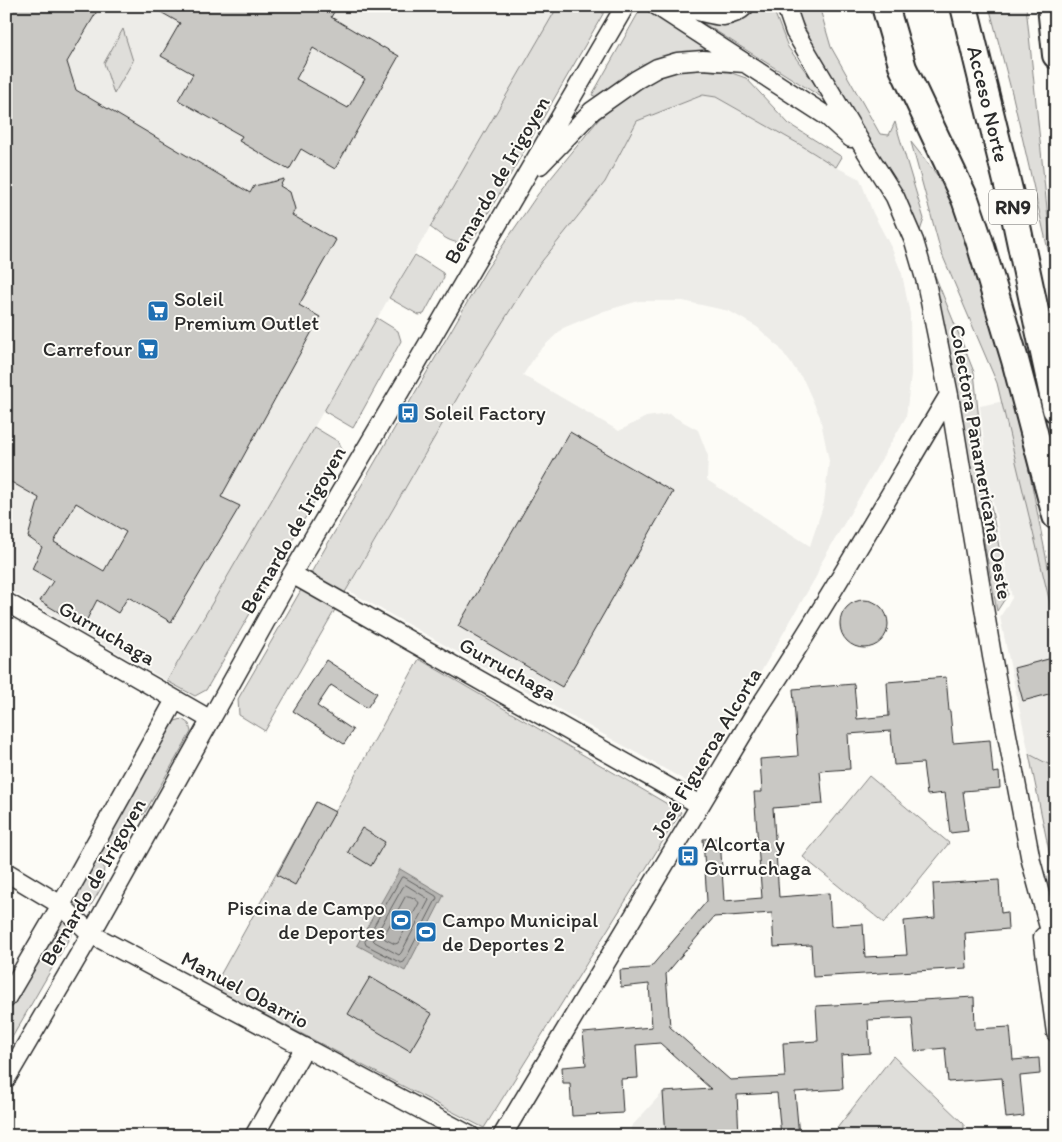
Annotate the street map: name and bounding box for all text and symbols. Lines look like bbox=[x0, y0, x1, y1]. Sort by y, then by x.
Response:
street label: Acceso Norte bbox=[962, 43, 1015, 165]
street label: Bernardo de Irigoyen bbox=[438, 91, 555, 268]
road number: RN9 bbox=[989, 190, 1037, 224]
place label: Soleil Premium Outlet bbox=[174, 286, 319, 335]
supermarket icon: Soleil Premium Outlet bbox=[146, 299, 170, 323]
street label: Colectora Panamericana Oeste bbox=[945, 323, 1018, 601]
place label: Carrefour bbox=[43, 336, 133, 361]
supermarket icon: Carrefour bbox=[136, 337, 160, 361]
place label: Soleil Factory bbox=[424, 400, 546, 425]
bus stop icon: Soleil Factory bbox=[396, 401, 420, 425]
street label: Bernardo de Irigoyen bbox=[234, 441, 351, 618]
street label: Gurruchaga bbox=[54, 595, 160, 670]
street label: Gurruchaga bbox=[455, 632, 561, 706]
street label: José Figueroa Alcorta bbox=[645, 663, 766, 842]
street label: Bernardo de Irigoyen bbox=[34, 793, 151, 970]
place label: Alcorta y Gurruchaga bbox=[704, 831, 812, 880]
bus stop icon: Alcorta y Gurruchaga bbox=[676, 844, 700, 868]
place label: Piscina de Campo de Deportes bbox=[227, 895, 385, 944]
place label: Campo Municipal de Deportes 2 bbox=[442, 907, 598, 956]
sports icon: Piscina de Campo de Deportes bbox=[389, 908, 413, 932]
sports icon: Campo Municipal de Deportes 2 bbox=[414, 920, 438, 944]
street label: Manuel Obarrio bbox=[177, 945, 313, 1034]

